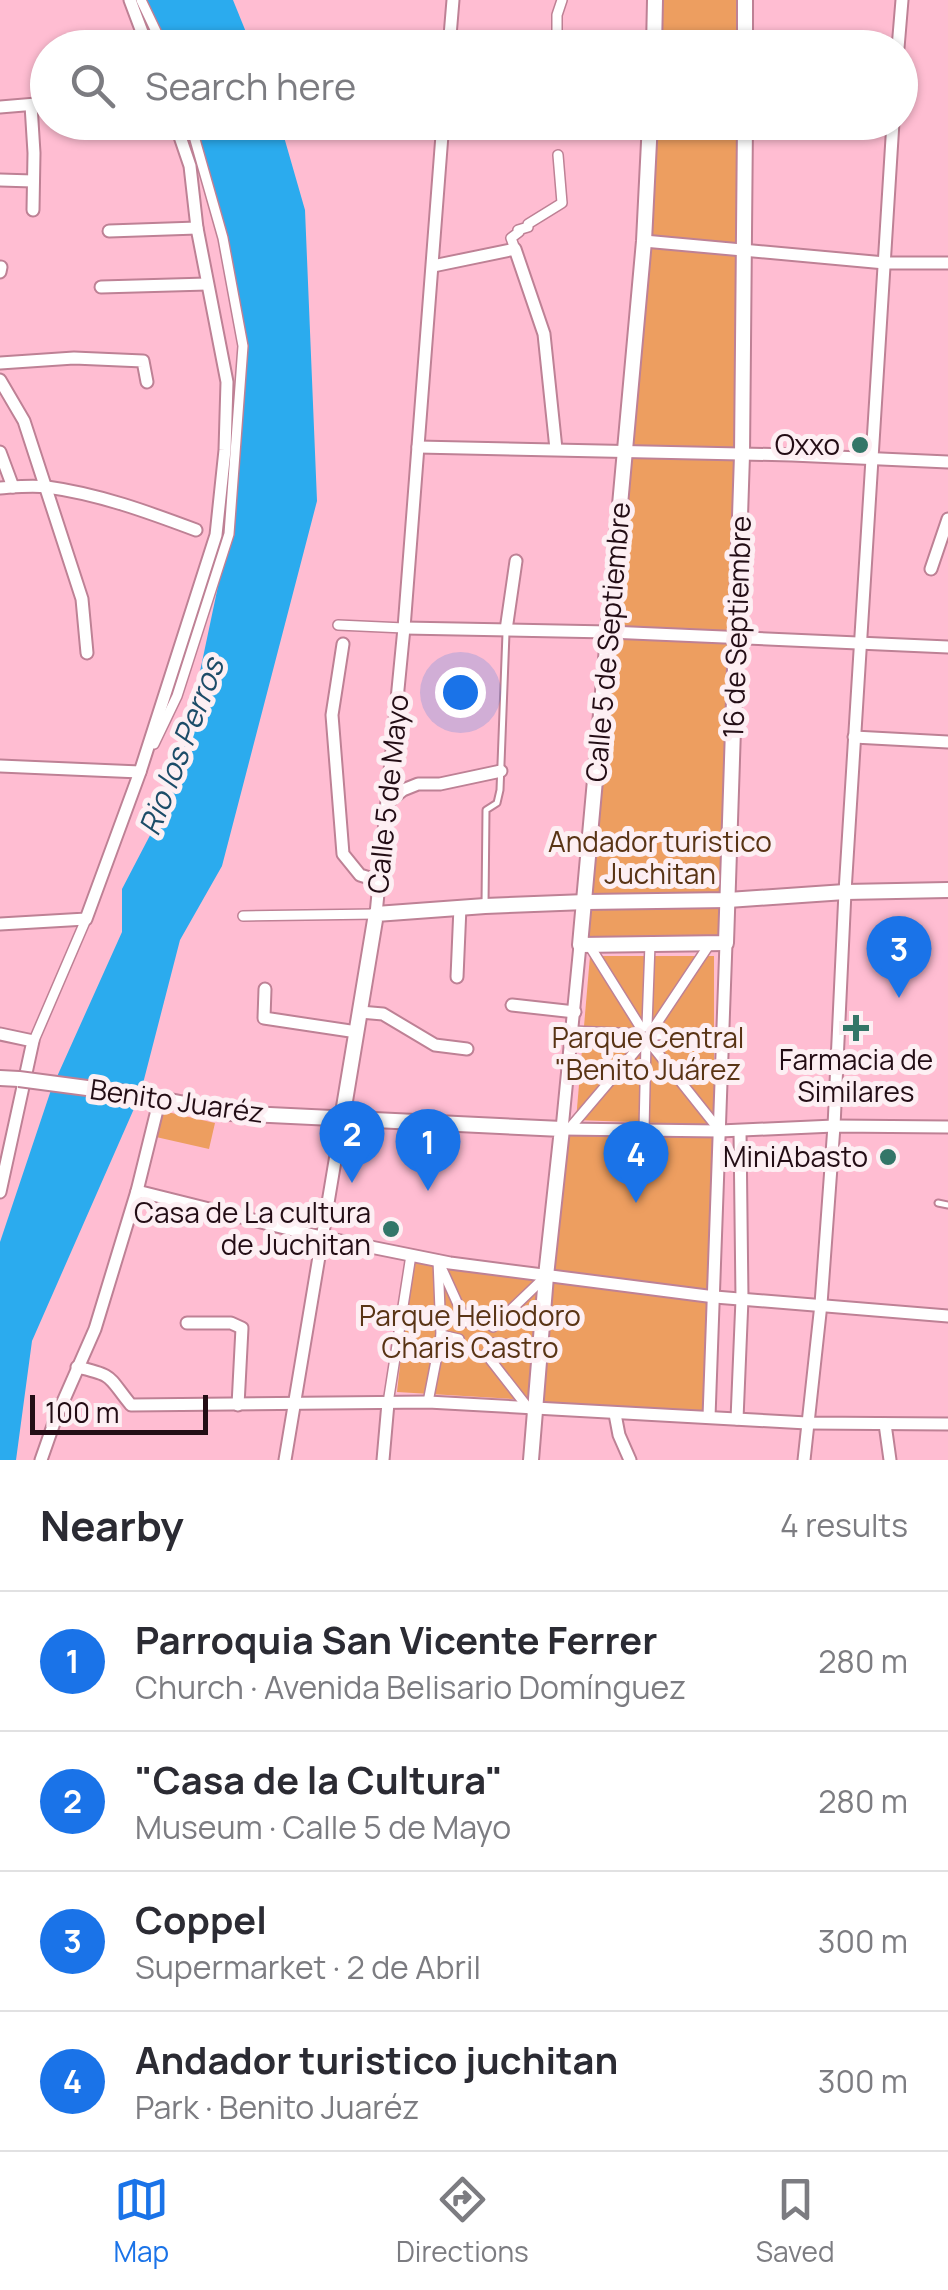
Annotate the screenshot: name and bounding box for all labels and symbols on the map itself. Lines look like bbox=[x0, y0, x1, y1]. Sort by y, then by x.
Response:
place label: Oxxo bbox=[775, 425, 840, 463]
marker: Oxxo bbox=[849, 434, 871, 456]
street label: Calle 5 de Septiembre bbox=[576, 500, 638, 784]
street label: 16 de Septiembre bbox=[713, 515, 759, 739]
water label: Rio los Perros bbox=[128, 650, 234, 841]
your location bbox=[435, 667, 486, 718]
street label: Calle 5 de Mayo bbox=[358, 692, 416, 895]
park label: Andador turistico Juchitan bbox=[548, 822, 772, 892]
pin: 3 bbox=[866, 916, 932, 998]
marker: Farmacia de Similares bbox=[845, 1017, 867, 1039]
park label: Parque Central "Benito Juárez bbox=[552, 1018, 744, 1088]
place label: Farmacia de Similares bbox=[779, 1040, 933, 1110]
street label: Benito Juaréz bbox=[88, 1069, 267, 1131]
pin: 2 bbox=[320, 1100, 384, 1183]
pin: 1 bbox=[396, 1108, 460, 1191]
pin: 4 bbox=[604, 1120, 668, 1203]
place label: MiniAbasto bbox=[723, 1137, 868, 1175]
marker: MiniAbasto bbox=[877, 1146, 899, 1168]
place label: Casa de La cultura de Juchitan bbox=[134, 1193, 371, 1263]
marker: Casa de La cultura de Juchitan bbox=[380, 1218, 402, 1240]
park label: Parque Heliodoro Charis Castro bbox=[359, 1296, 581, 1366]
scale bar bbox=[30, 1390, 208, 1434]

